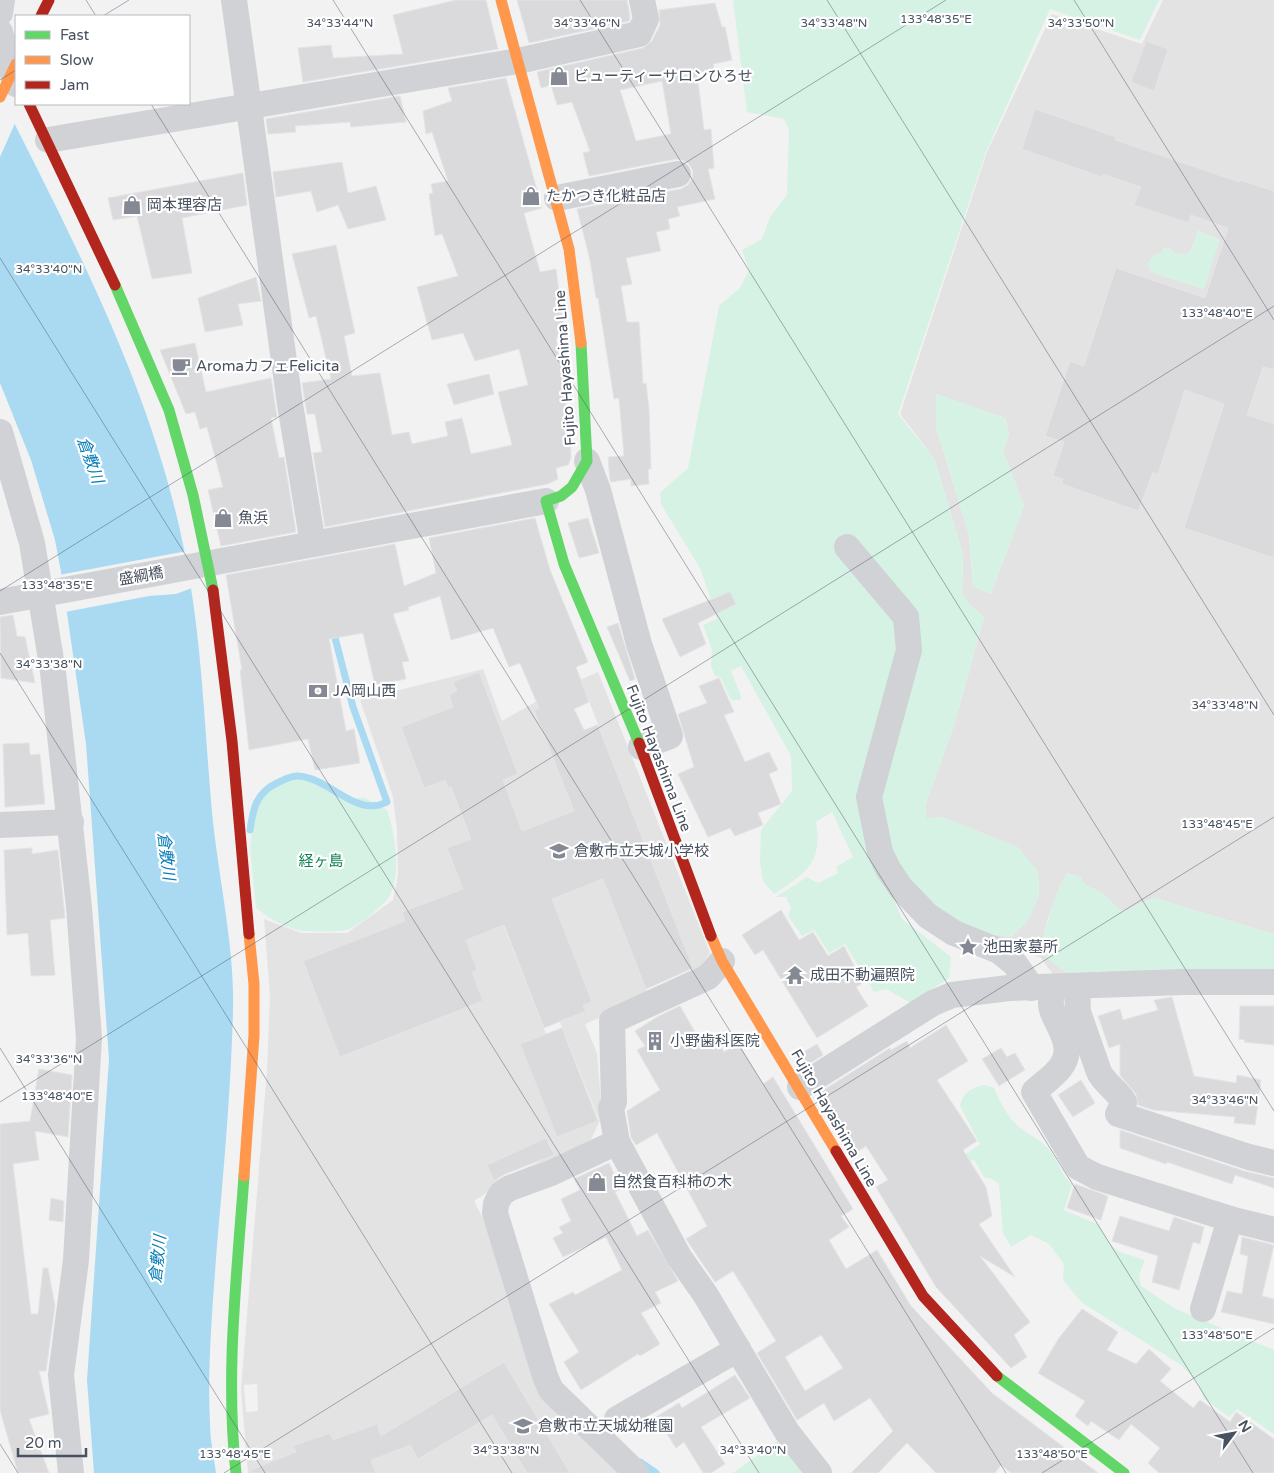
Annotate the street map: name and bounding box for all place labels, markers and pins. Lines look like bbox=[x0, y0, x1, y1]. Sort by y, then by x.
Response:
shop icon: ビューティーサロンひろせ bbox=[548, 65, 570, 87]
place label: ビューティーサロンひろせ bbox=[574, 67, 753, 85]
shop icon: たかつき化粧品店 bbox=[520, 185, 542, 207]
place label: たかつき化粧品店 bbox=[546, 187, 666, 205]
shop icon: 岡本理容店 bbox=[121, 194, 143, 216]
place label: 岡本理容店 bbox=[147, 196, 222, 214]
cafe icon: AromaカフェFelicita bbox=[170, 355, 192, 377]
place label: AromaカフェFelicita bbox=[196, 357, 339, 375]
shop icon: 魚浜 bbox=[212, 507, 234, 529]
place label: 魚浜 bbox=[238, 509, 268, 527]
bank icon: JA岡山西 bbox=[307, 680, 329, 702]
place label: JA岡山西 bbox=[333, 682, 396, 700]
school or university icon: 倉敷市立天城小学校 bbox=[548, 840, 570, 862]
place label: 倉敷市立天城小学校 bbox=[574, 842, 709, 860]
place icon: 池田家墓所 bbox=[957, 936, 979, 958]
place label: 池田家墓所 bbox=[983, 938, 1058, 956]
temple icon: 成田不動遍照院 bbox=[784, 964, 806, 986]
place label: 成田不動遍照院 bbox=[810, 966, 915, 984]
building icon: 小野歯科医院 bbox=[644, 1030, 666, 1052]
place label: 小野歯科医院 bbox=[670, 1032, 760, 1050]
shop icon: 自然食百科柿の木 bbox=[586, 1171, 608, 1193]
place label: 自然食百科柿の木 bbox=[612, 1173, 732, 1191]
school or university icon: 倉敷市立天城幼稚園 bbox=[512, 1415, 534, 1437]
place label: 倉敷市立天城幼稚園 bbox=[538, 1417, 673, 1435]

